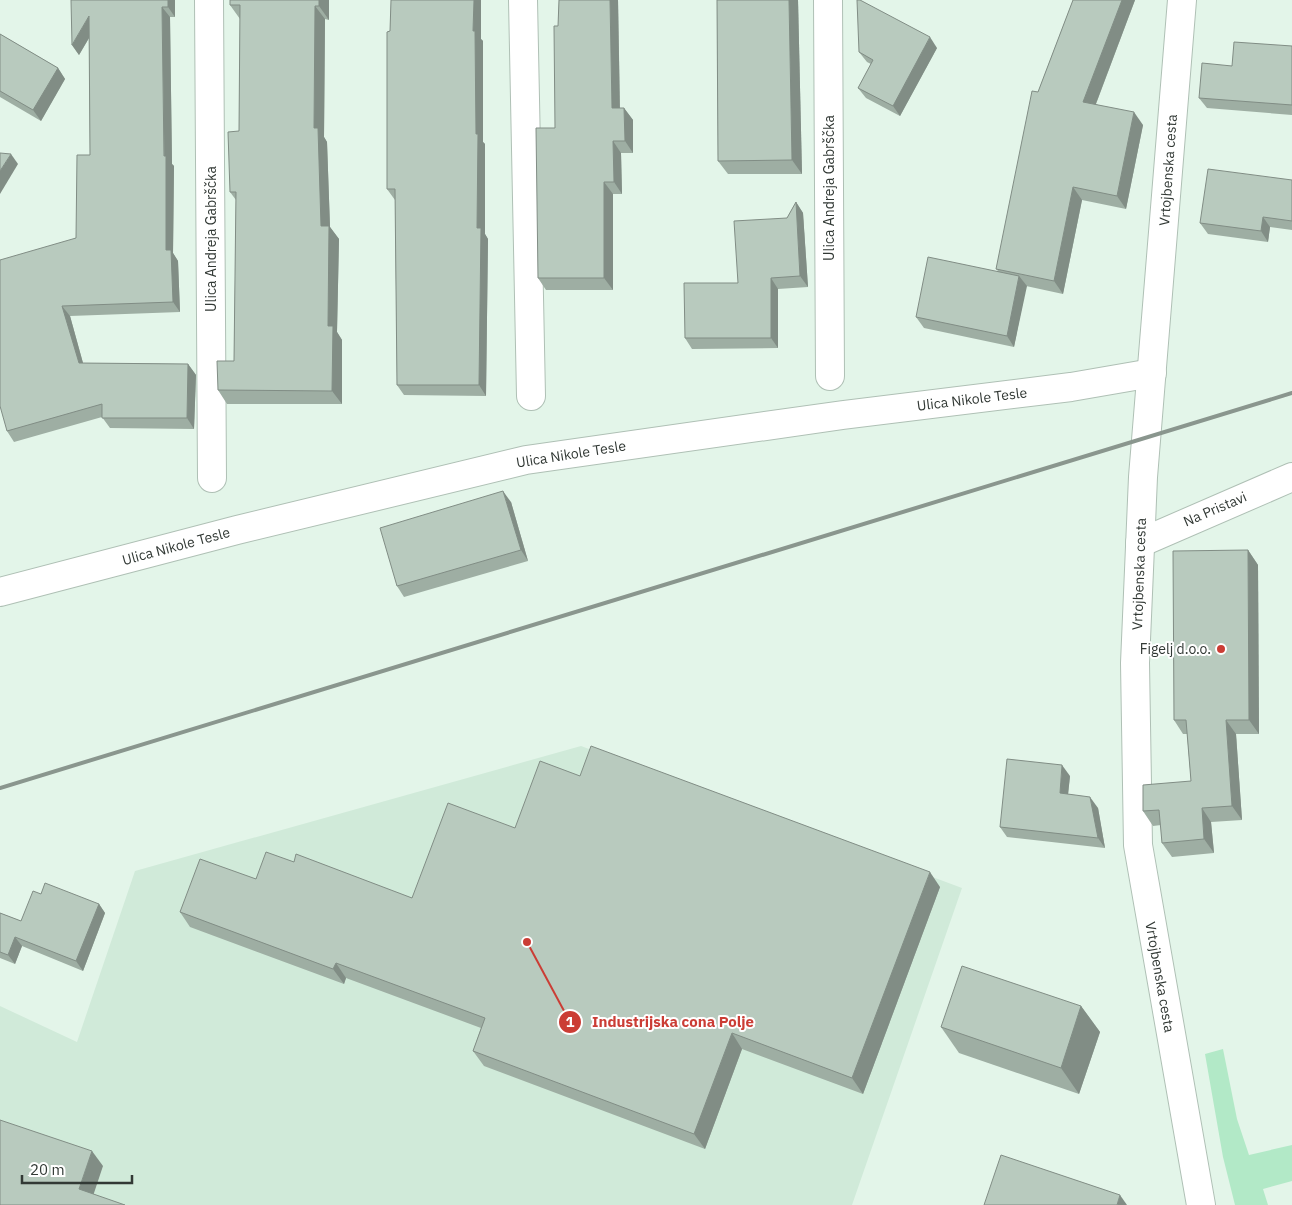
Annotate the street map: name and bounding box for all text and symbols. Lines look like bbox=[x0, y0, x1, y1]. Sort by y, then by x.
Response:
street label: Vrtojbenska cesta bbox=[1155, 113, 1181, 227]
street label: Ulica Andreja Gabrščka bbox=[820, 115, 838, 261]
street label: Ulica Andreja Gabrščka bbox=[202, 166, 220, 312]
street label: Ulica Nikole Tesle bbox=[916, 383, 1028, 415]
street label: Ulica Nikole Tesle bbox=[515, 436, 627, 472]
street label: Na Pristavi bbox=[1181, 488, 1249, 530]
street label: Vrtojbenska cesta bbox=[1128, 517, 1150, 630]
street label: Ulica Nikole Tesle bbox=[120, 523, 232, 569]
place label: Figelj d.o.o. bbox=[1140, 640, 1211, 658]
marker: Figelj d.o.o. bbox=[1215, 643, 1227, 655]
street label: Vrtojbenska cesta bbox=[1141, 920, 1179, 1034]
callout: Industrijska cona Polje bbox=[557, 1007, 764, 1037]
text: 1 bbox=[565, 1012, 575, 1031]
text: Industrijska cona Polje bbox=[592, 1012, 754, 1031]
scale bar bbox=[22, 1152, 132, 1184]
text: 20 m bbox=[30, 1160, 65, 1179]

